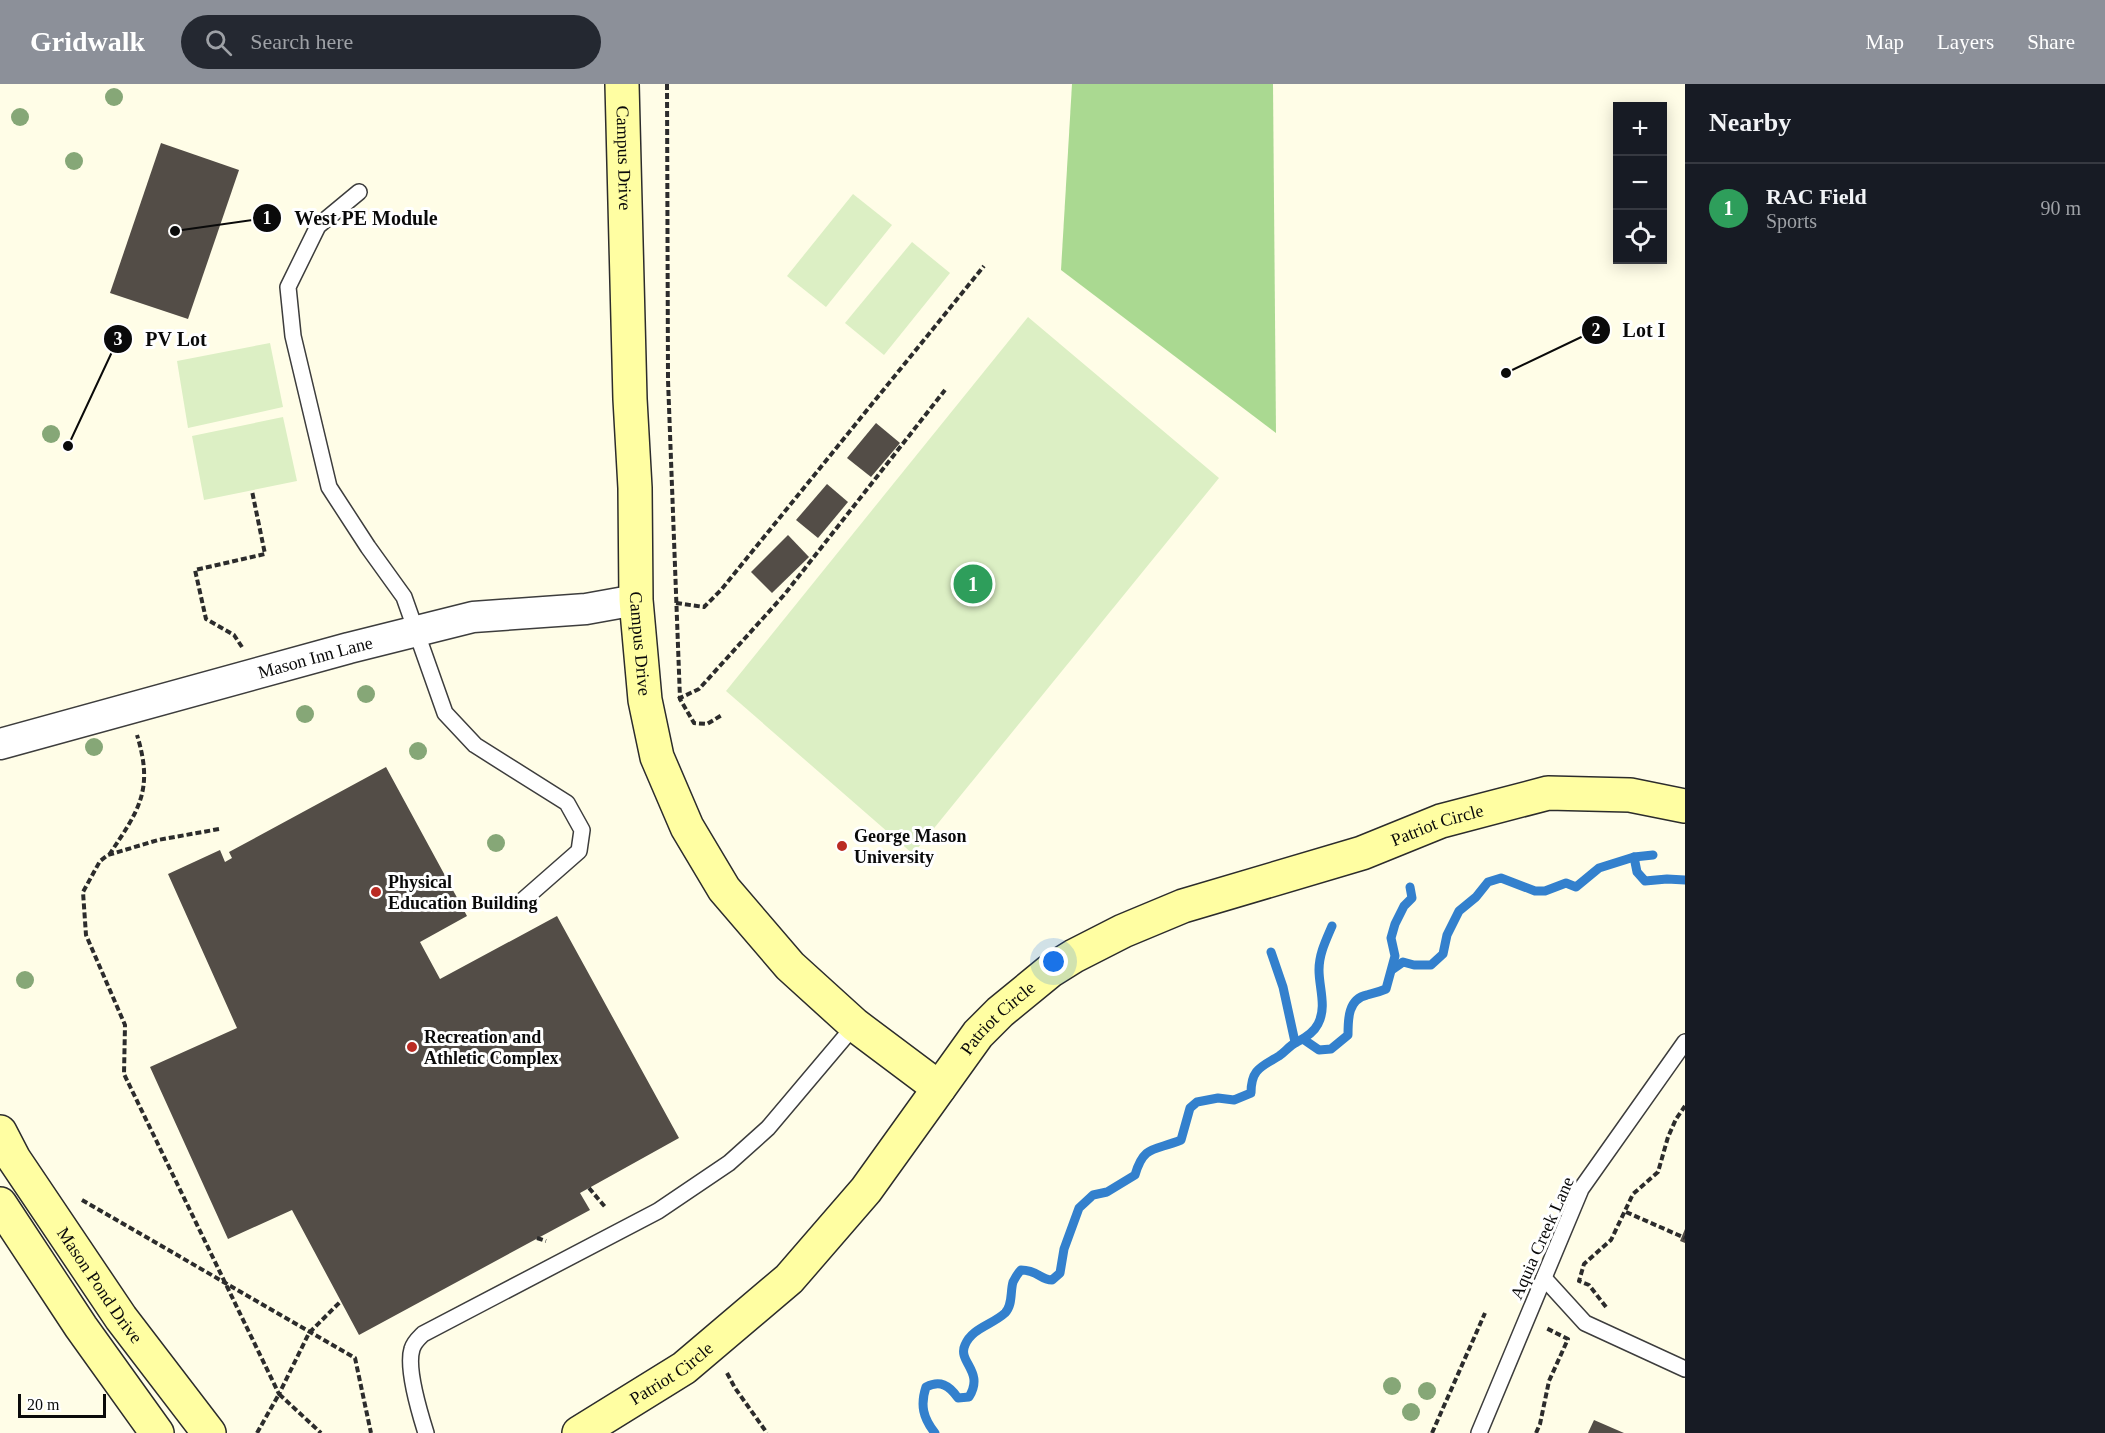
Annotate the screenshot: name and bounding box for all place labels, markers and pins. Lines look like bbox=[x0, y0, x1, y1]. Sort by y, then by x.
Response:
callout: West PE Module bbox=[252, 199, 449, 237]
callout: Lot I bbox=[1581, 311, 1678, 349]
callout: PV Lot bbox=[103, 320, 219, 358]
pin: 1 bbox=[954, 562, 992, 606]
place label: George Mason University bbox=[854, 826, 966, 867]
marker: George Mason University bbox=[835, 839, 849, 853]
place label: Physical Education Building bbox=[388, 872, 538, 913]
marker: Physical Education Building bbox=[369, 885, 383, 899]
place label: Recreation and Athletic Complex bbox=[424, 1027, 558, 1068]
marker: Recreation and Athletic Complex bbox=[405, 1040, 419, 1054]

